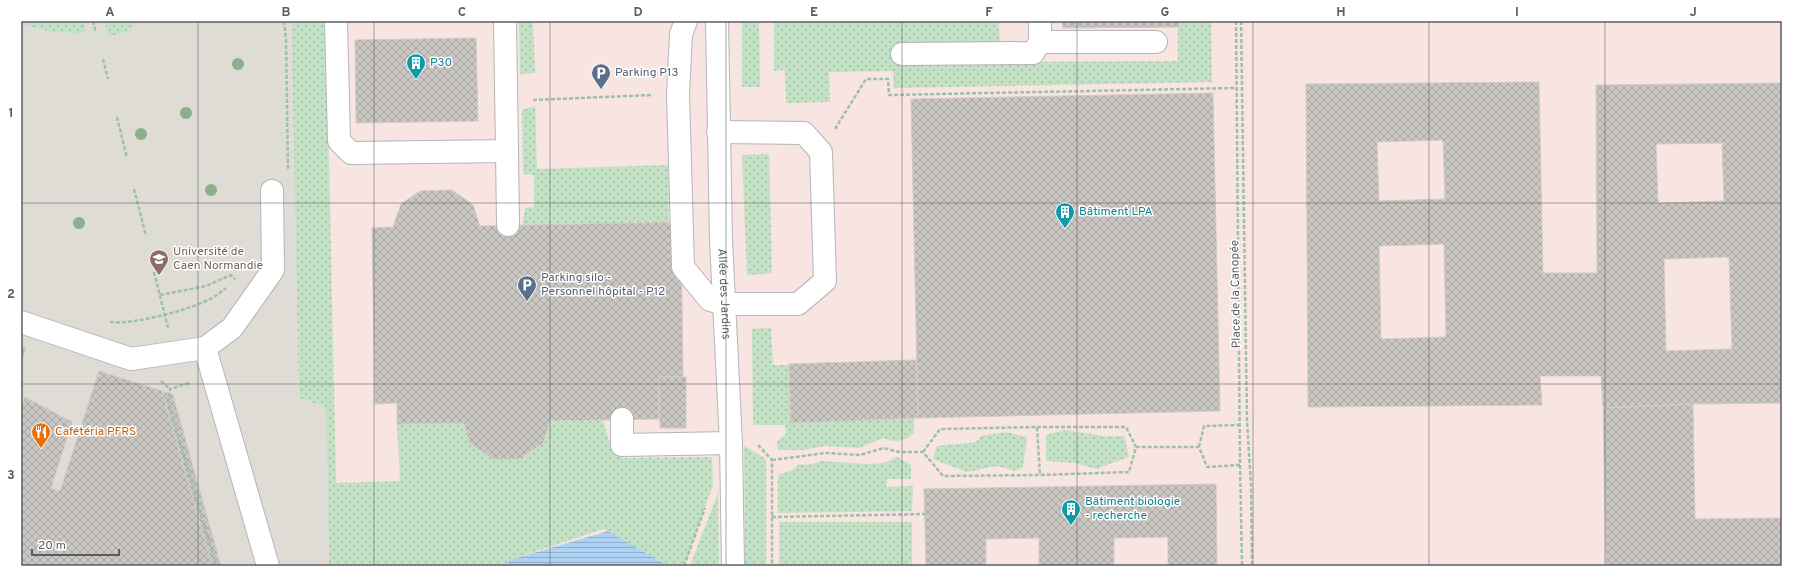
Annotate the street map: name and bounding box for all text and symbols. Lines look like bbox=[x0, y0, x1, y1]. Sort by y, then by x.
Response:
text: A bbox=[105, 5, 115, 21]
text: B bbox=[282, 5, 291, 21]
text: C bbox=[458, 5, 466, 21]
text: D bbox=[633, 5, 643, 21]
text: E bbox=[810, 5, 818, 21]
text: F bbox=[985, 5, 993, 21]
text: G bbox=[1161, 5, 1170, 21]
text: H bbox=[1336, 5, 1346, 21]
text: I bbox=[1515, 5, 1519, 21]
text: J bbox=[1689, 5, 1697, 21]
building icon: P30 bbox=[405, 52, 427, 80]
place label: P30 bbox=[430, 55, 452, 71]
parking icon: Parking P13 bbox=[590, 62, 612, 90]
place label: Parking P13 bbox=[615, 65, 679, 81]
text: 1 bbox=[8, 106, 14, 122]
building icon: Bâtiment LPA bbox=[1054, 201, 1076, 229]
place label: Bâtiment LPA bbox=[1079, 204, 1153, 220]
street label: Place de la Canopée bbox=[1227, 240, 1245, 348]
place label: Université de Caen Normandie bbox=[173, 244, 263, 274]
school or university icon: Université de Caen Normandie bbox=[148, 248, 170, 276]
street label: Allée des Jardins bbox=[713, 248, 734, 340]
place label: Parking silo - Personnel hôpital - P12 bbox=[541, 270, 665, 300]
parking icon: Parking silo - Personnel hôpital - P12 bbox=[516, 274, 538, 302]
text: 2 bbox=[7, 287, 15, 303]
restaurant icon: Cafétéria PFRS bbox=[30, 421, 52, 449]
place label: Cafétéria PFRS bbox=[55, 424, 136, 440]
text: 3 bbox=[7, 468, 15, 484]
place label: Bâtiment biologie - recherche bbox=[1085, 494, 1180, 524]
building icon: Bâtiment biologie - recherche bbox=[1060, 498, 1082, 526]
scale bar bbox=[32, 531, 119, 557]
text: 20 m bbox=[38, 538, 66, 554]

